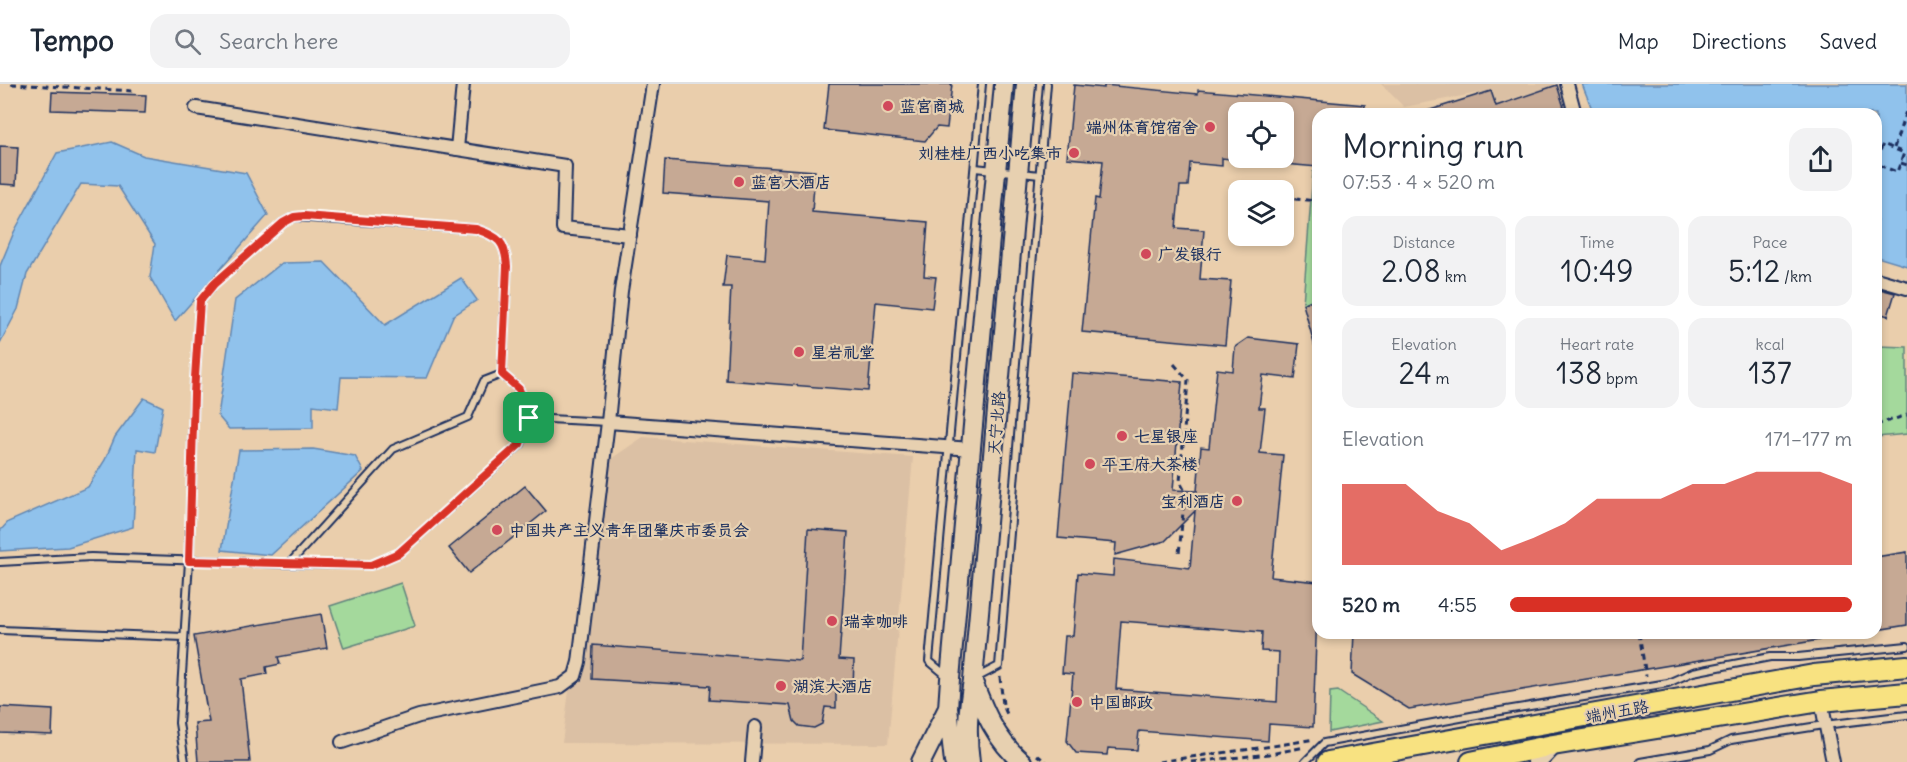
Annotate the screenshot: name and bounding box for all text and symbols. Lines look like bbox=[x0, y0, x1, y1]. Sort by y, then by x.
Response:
search box bbox=[150, 14, 570, 68]
text: Tempo bbox=[30, 23, 114, 59]
icon: search bbox=[171, 25, 204, 58]
text: Search here bbox=[219, 27, 338, 55]
text: Map bbox=[1618, 28, 1659, 55]
text: Directions bbox=[1692, 28, 1786, 55]
text: Saved bbox=[1819, 28, 1877, 55]
place label: 蓝宫商城 bbox=[900, 96, 964, 116]
marker: 蓝宫商城 bbox=[881, 99, 895, 113]
map controls bbox=[1228, 102, 1294, 246]
button: locate bbox=[1228, 102, 1294, 168]
place label: 端州体育馆宿舍 bbox=[1086, 117, 1198, 137]
marker: 端州体育馆宿舍 bbox=[1203, 120, 1217, 134]
text: Morning run bbox=[1342, 125, 1524, 167]
button: share bbox=[1789, 128, 1852, 191]
place label: 刘桂桂广西小吃集市 bbox=[918, 143, 1062, 163]
marker: 刘桂桂广西小吃集市 bbox=[1067, 146, 1081, 160]
text: 07:53 · 4 × 520 m bbox=[1342, 169, 1495, 194]
place label: 蓝宫大酒店 bbox=[751, 172, 831, 192]
marker: 蓝宫大酒店 bbox=[732, 175, 746, 189]
button: layers bbox=[1228, 180, 1294, 246]
text: Distance bbox=[1393, 232, 1455, 252]
text: Time bbox=[1580, 232, 1614, 252]
text: Pace bbox=[1753, 232, 1787, 252]
place label: 广发银行 bbox=[1158, 244, 1222, 264]
marker: 广发银行 bbox=[1139, 247, 1153, 261]
text: 2.08 bbox=[1381, 252, 1441, 290]
text: 10:49 bbox=[1560, 252, 1634, 290]
text: 5:12 bbox=[1728, 252, 1780, 290]
text: km bbox=[1441, 266, 1467, 286]
text: /km bbox=[1780, 266, 1812, 286]
text: Elevation bbox=[1391, 334, 1457, 354]
text: Heart rate bbox=[1560, 334, 1634, 354]
text: kcal bbox=[1756, 334, 1784, 354]
place label: 星岩礼堂 bbox=[811, 342, 875, 362]
marker: 星岩礼堂 bbox=[792, 345, 806, 359]
text: 24 bbox=[1398, 354, 1432, 392]
text: 138 bbox=[1556, 354, 1602, 392]
text: 137 bbox=[1748, 354, 1792, 392]
text: m bbox=[1432, 368, 1450, 388]
text: bpm bbox=[1602, 368, 1638, 388]
street label: 天宁北路 bbox=[983, 390, 1009, 456]
pin bbox=[503, 392, 554, 443]
icon: arrive bbox=[512, 401, 545, 434]
place label: 七星银座 bbox=[1134, 426, 1198, 446]
text: Elevation bbox=[1342, 426, 1424, 451]
text: 171–177 m bbox=[1765, 426, 1852, 451]
marker: 七星银座 bbox=[1115, 429, 1129, 443]
place label: 平王府大茶楼 bbox=[1102, 454, 1198, 474]
marker: 平王府大茶楼 bbox=[1083, 457, 1097, 471]
place label: 宝利酒店 bbox=[1161, 491, 1225, 511]
marker: 宝利酒店 bbox=[1230, 494, 1244, 508]
place label: 中国共产主义青年团肇庆市委员会 bbox=[509, 520, 749, 540]
marker: 中国共产主义青年团肇庆市委员会 bbox=[490, 523, 504, 537]
text: 520 m bbox=[1342, 592, 1400, 617]
text: 4:55 bbox=[1438, 592, 1477, 617]
place label: 瑞幸咖啡 bbox=[844, 611, 908, 631]
marker: 瑞幸咖啡 bbox=[825, 614, 839, 628]
place label: 湖滨大酒店 bbox=[793, 676, 873, 696]
marker: 湖滨大酒店 bbox=[774, 679, 788, 693]
place label: 中国邮政 bbox=[1089, 692, 1153, 712]
marker: 中国邮政 bbox=[1070, 695, 1084, 709]
street label: 端州五路 bbox=[1584, 696, 1650, 726]

